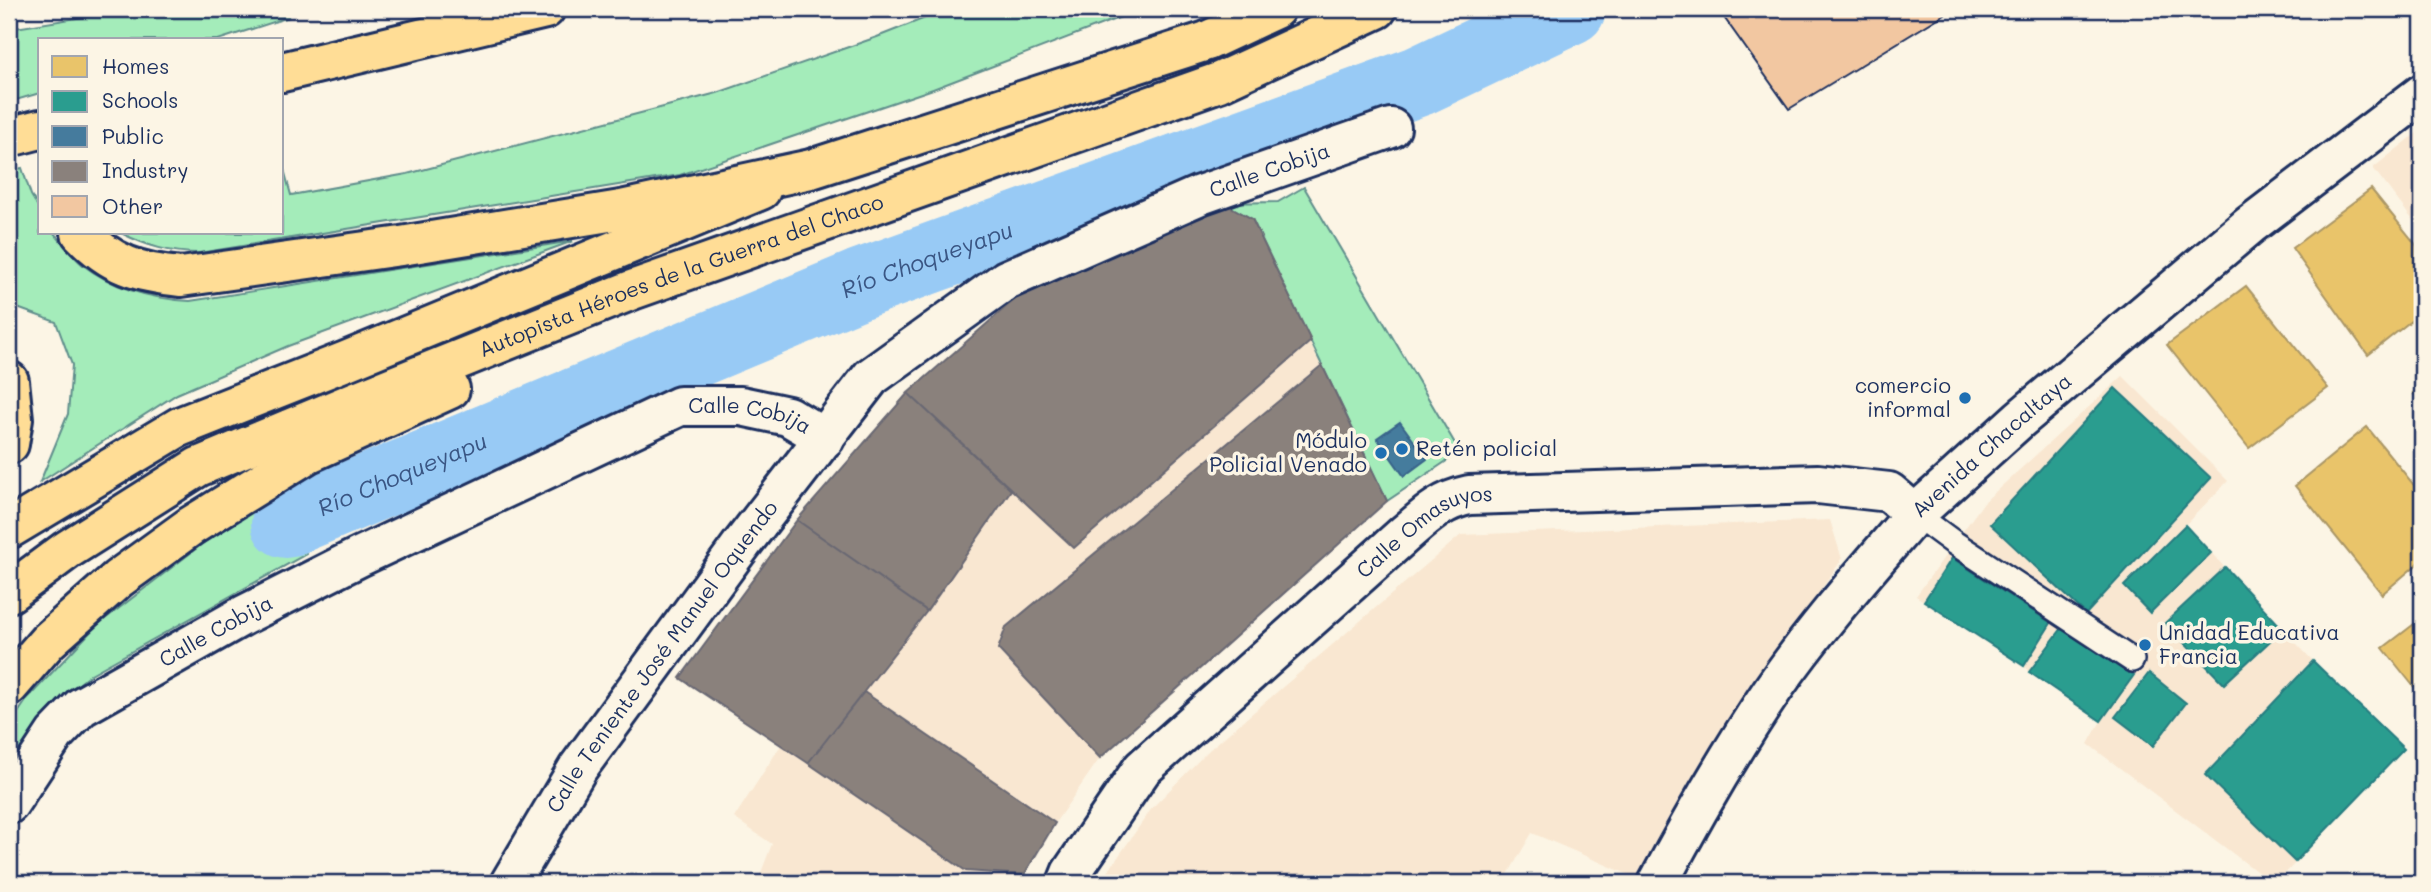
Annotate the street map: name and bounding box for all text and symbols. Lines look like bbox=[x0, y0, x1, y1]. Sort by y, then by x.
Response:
legend bbox=[38, 38, 284, 234]
text: Homes bbox=[102, 52, 169, 79]
text: Schools bbox=[102, 86, 178, 113]
text: Public bbox=[102, 122, 164, 149]
street label: Calle Cobija bbox=[1205, 136, 1333, 203]
text: Industry bbox=[102, 156, 189, 183]
street label: Autopista Héroes de la Guerra del Chaco bbox=[474, 187, 887, 362]
text: Other bbox=[102, 192, 163, 219]
water label: Río Choqueyapu bbox=[836, 214, 1017, 304]
street label: Avenida Chacaltaya bbox=[1905, 366, 2077, 523]
place label: comercio informal bbox=[1855, 371, 1951, 422]
marker: comercio informal bbox=[1957, 390, 1973, 406]
street label: Calle Cobija bbox=[688, 391, 817, 439]
water label: Río Choqueyapu bbox=[313, 425, 491, 522]
place label: Módulo Policial Venado bbox=[1209, 426, 1367, 477]
place label: Retén policial bbox=[1416, 434, 1557, 461]
marker: Retén policial bbox=[1394, 441, 1410, 457]
marker: Módulo Policial Venado bbox=[1373, 445, 1389, 461]
street label: Calle Omasuyos bbox=[1350, 479, 1493, 583]
street label: Calle Teniente José Manuel Oquendo bbox=[540, 494, 783, 817]
street label: Calle Cobija bbox=[154, 588, 277, 672]
place label: Unidad Educativa Francia bbox=[2159, 618, 2340, 669]
marker: Unidad Educativa Francia bbox=[2137, 637, 2153, 653]

